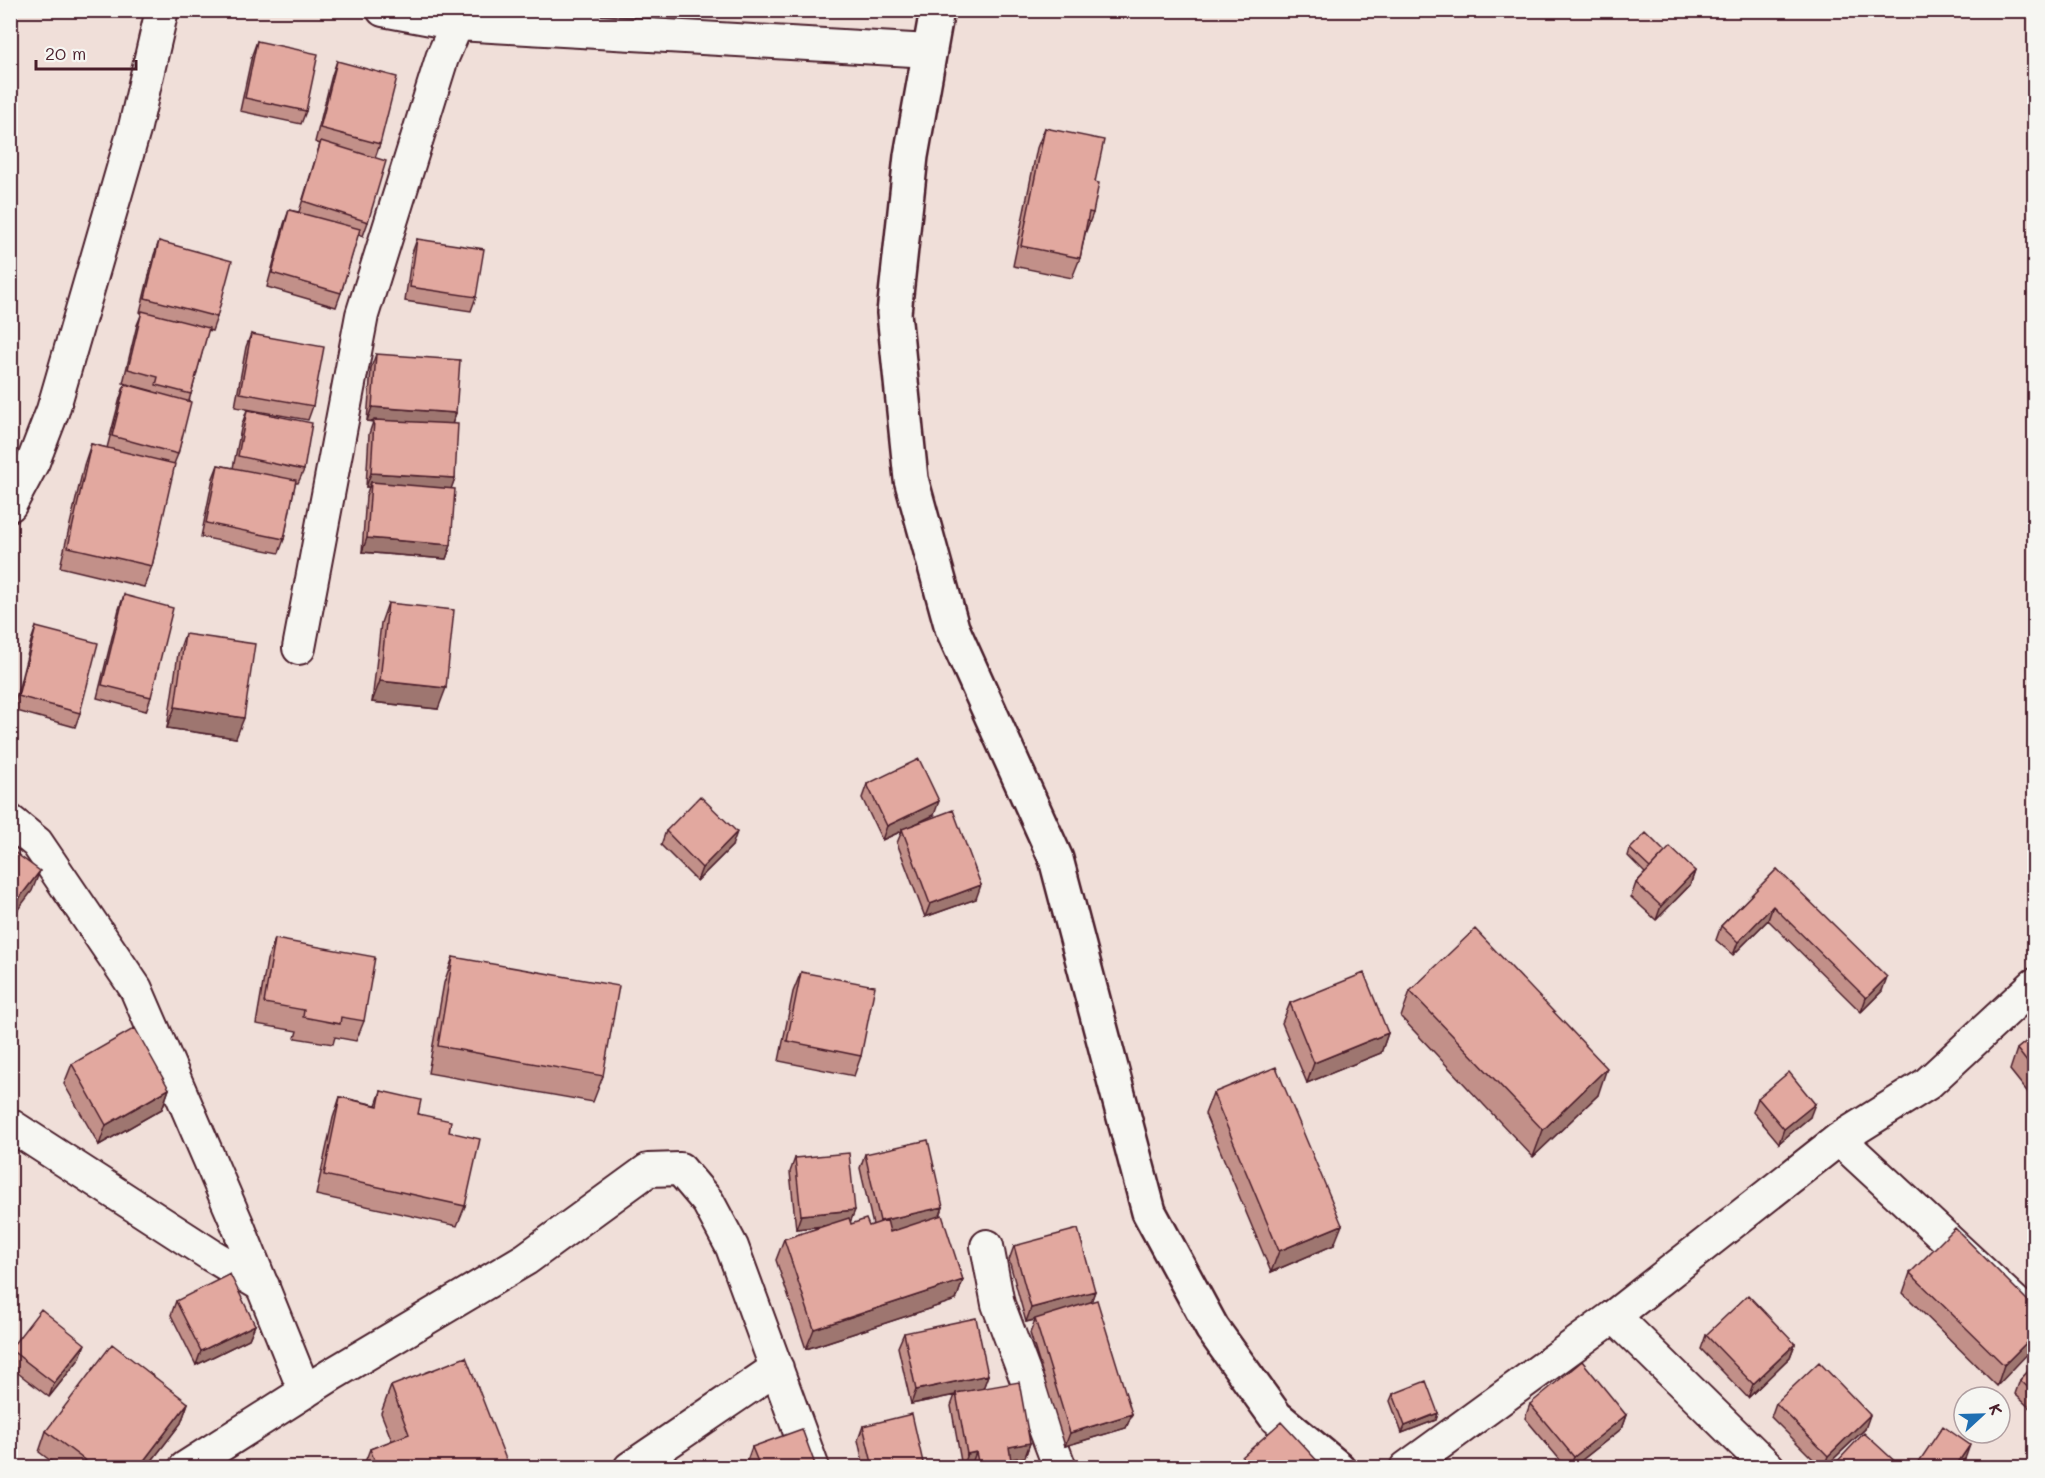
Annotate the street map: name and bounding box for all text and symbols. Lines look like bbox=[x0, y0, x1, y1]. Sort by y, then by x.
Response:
scale bar bbox=[36, 33, 136, 71]
text: 20 m bbox=[45, 41, 86, 65]
north arrow bbox=[1952, 1385, 2012, 1445]
text: K bbox=[1985, 1400, 2008, 1418]

